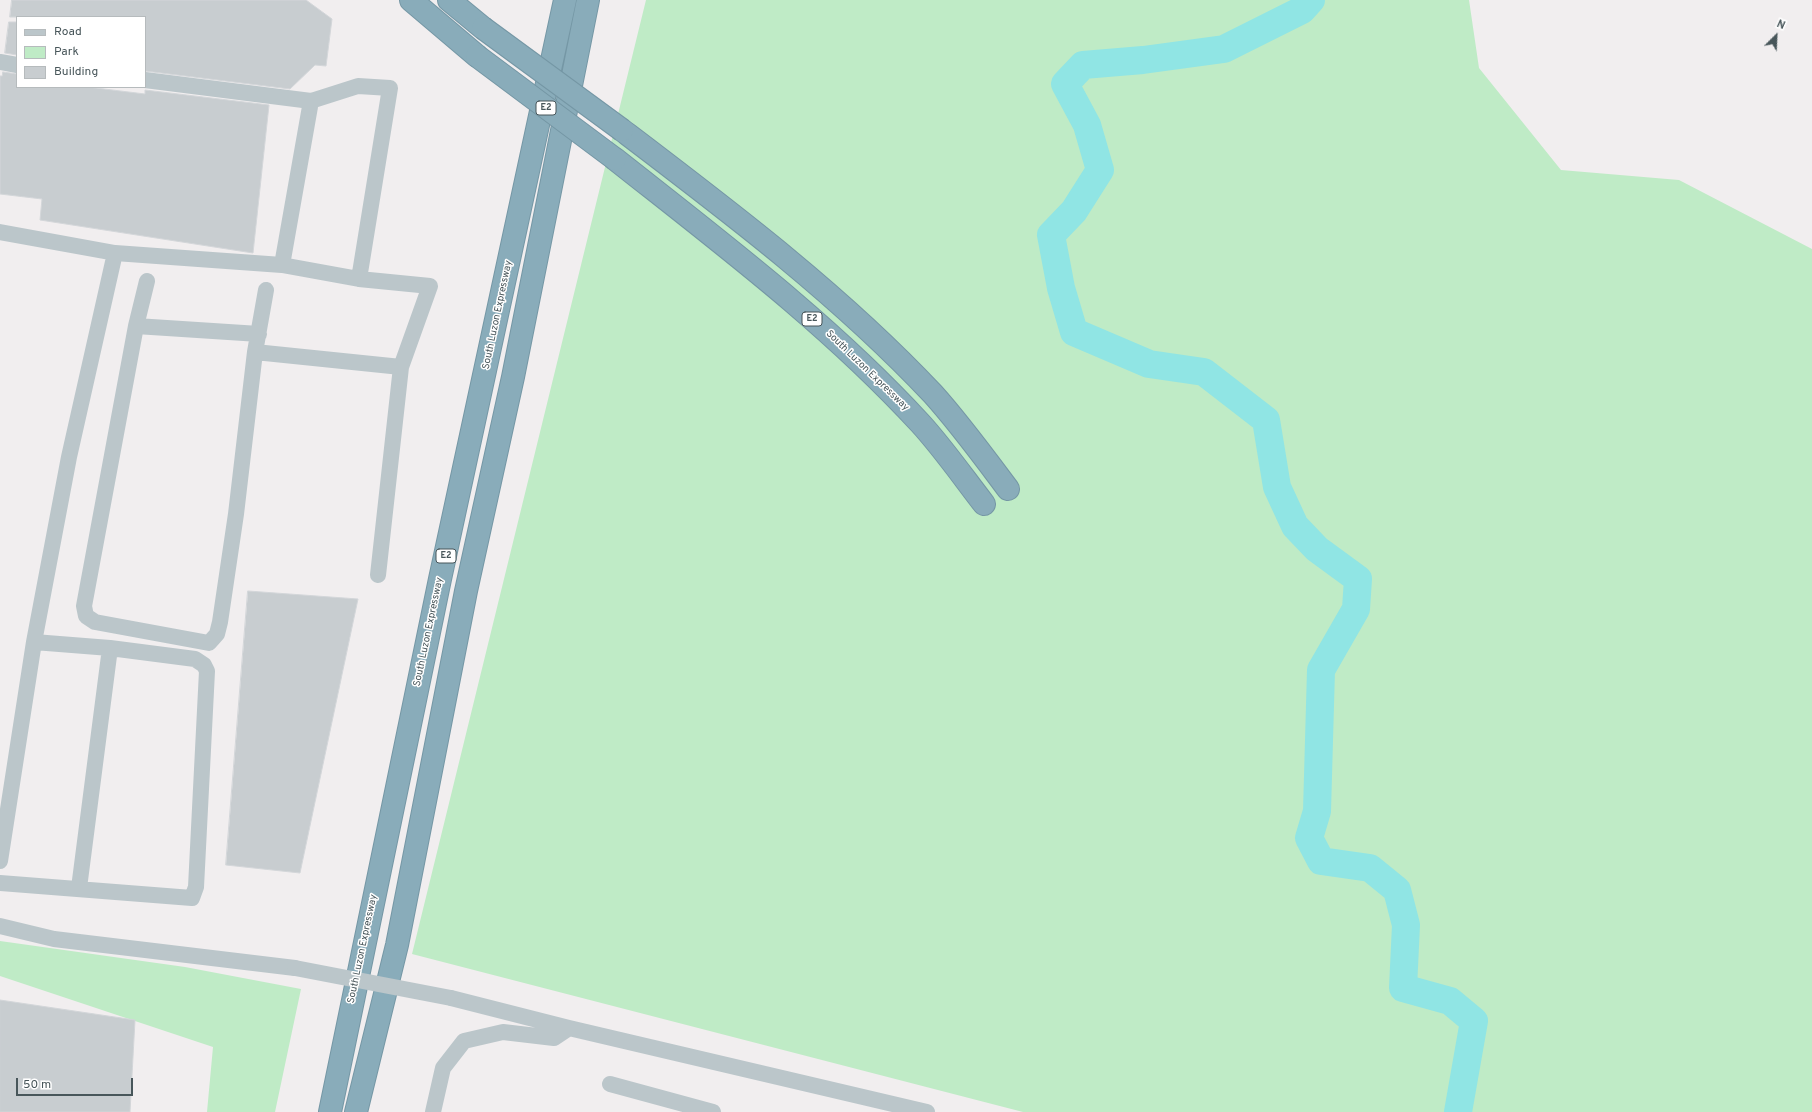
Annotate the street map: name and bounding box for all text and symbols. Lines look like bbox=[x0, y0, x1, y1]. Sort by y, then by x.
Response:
legend bbox=[16, 16, 146, 88]
north arrow bbox=[1756, 16, 1796, 56]
text: N bbox=[1774, 17, 1787, 33]
text: Road bbox=[54, 24, 82, 40]
text: Park bbox=[54, 44, 79, 60]
text: Building bbox=[54, 64, 98, 80]
road number: E2 bbox=[536, 101, 556, 115]
street label: South Luzon Expressway bbox=[481, 260, 515, 370]
road number: E2 bbox=[802, 312, 822, 326]
street label: South Luzon Expressway bbox=[823, 328, 911, 414]
road number: E2 bbox=[436, 549, 456, 563]
street label: South Luzon Expressway bbox=[412, 577, 446, 687]
street label: South Luzon Expressway bbox=[346, 894, 380, 1004]
scale bar bbox=[18, 1070, 135, 1096]
text: 50 m bbox=[23, 1077, 51, 1093]

